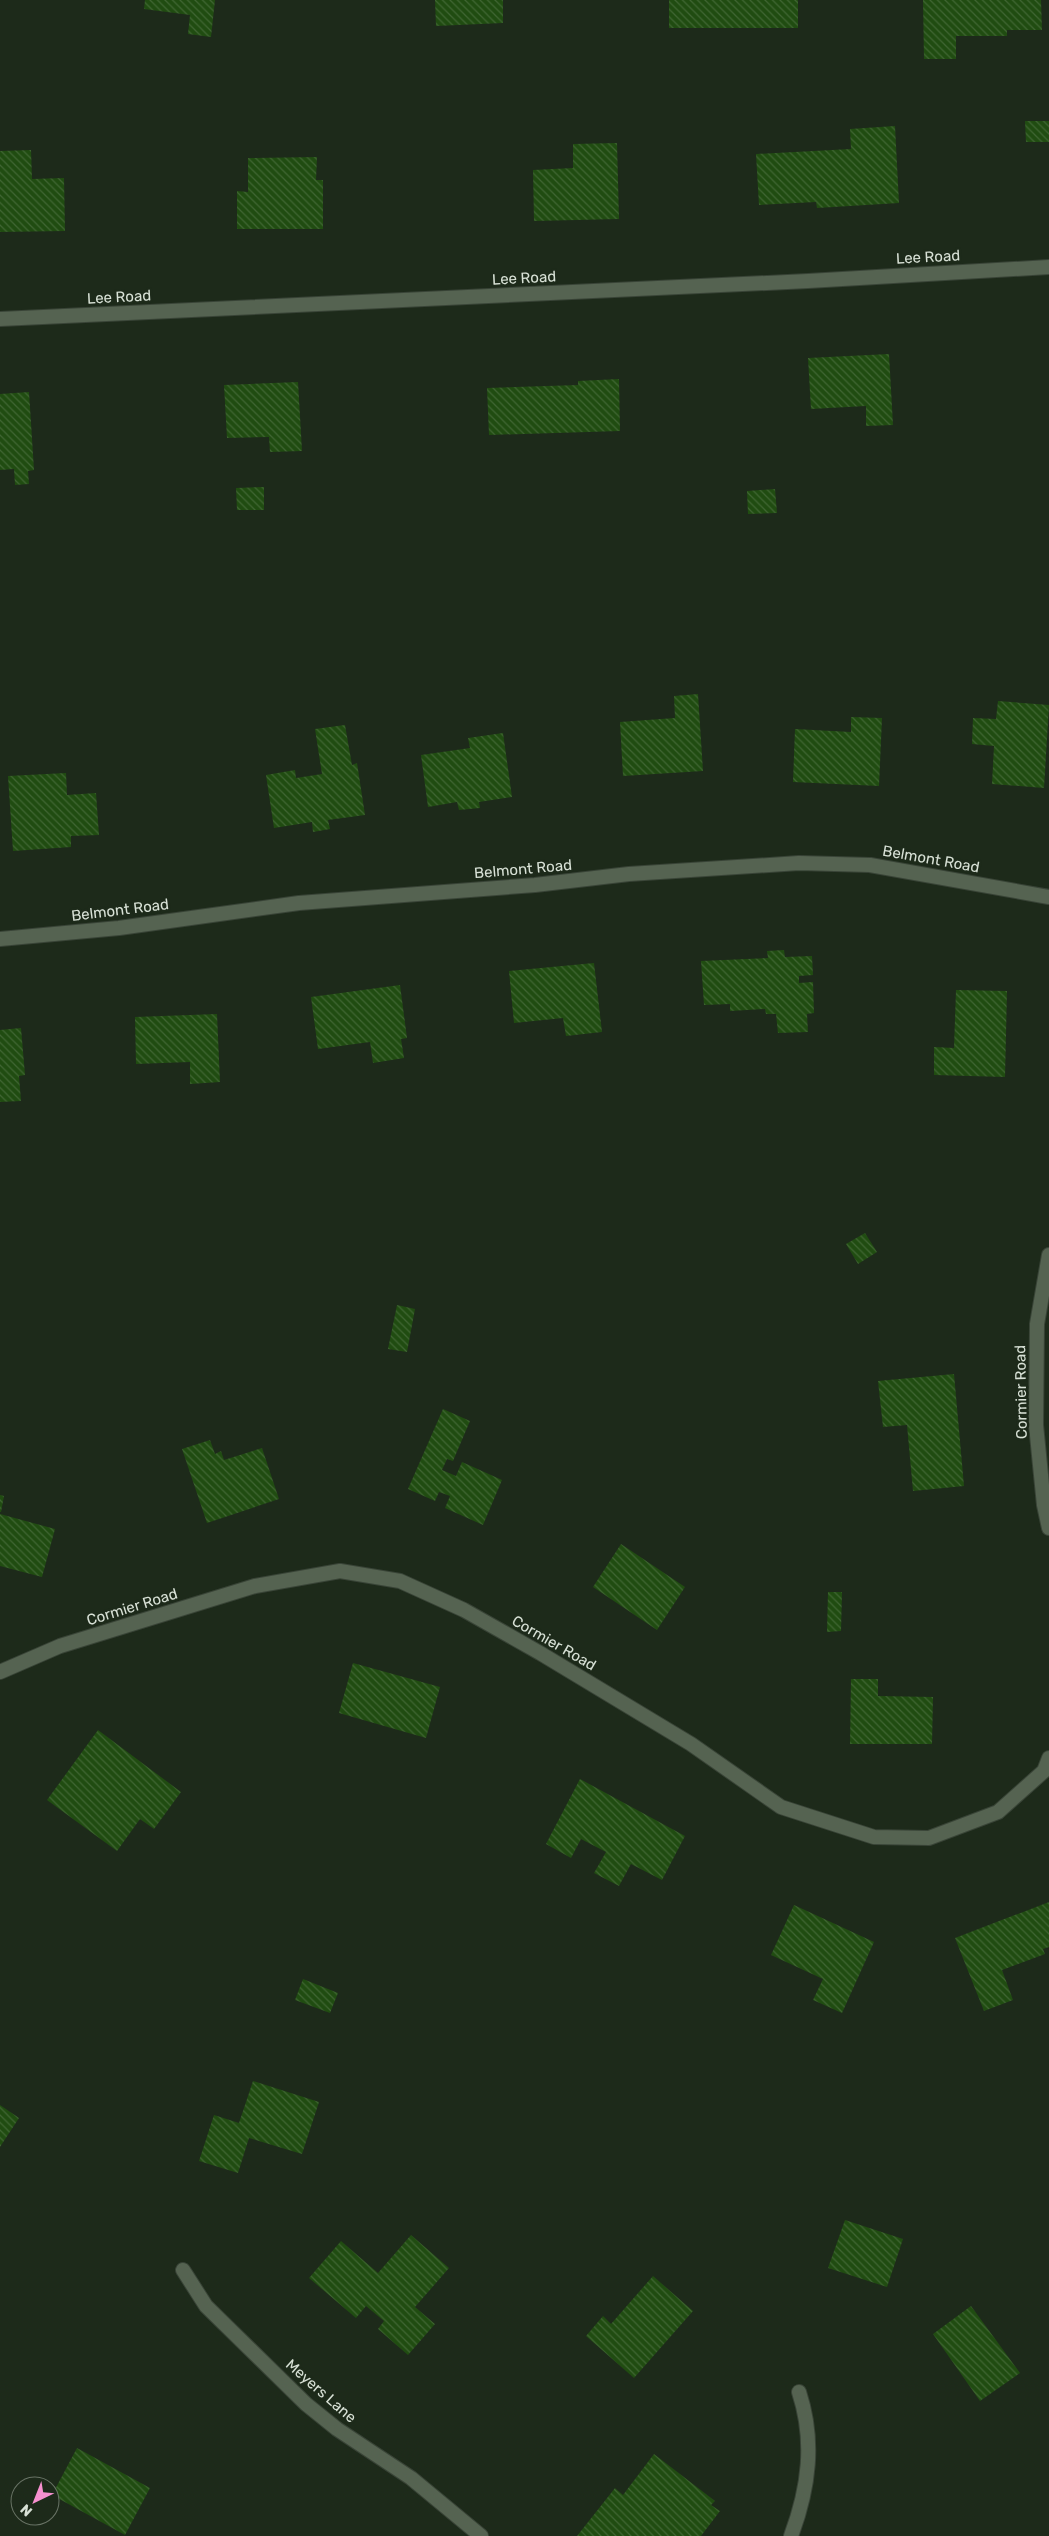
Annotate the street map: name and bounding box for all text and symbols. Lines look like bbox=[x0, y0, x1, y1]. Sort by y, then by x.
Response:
street label: Lee Road bbox=[895, 246, 961, 268]
street label: Lee Road bbox=[491, 267, 557, 289]
street label: Lee Road bbox=[86, 286, 152, 308]
street label: Belmont Road bbox=[881, 842, 981, 876]
street label: Belmont Road bbox=[473, 856, 573, 882]
street label: Belmont Road bbox=[70, 895, 170, 925]
street label: Cormier Road bbox=[1011, 1345, 1031, 1439]
street label: Cormier Road bbox=[84, 1585, 180, 1629]
street label: Cormier Road bbox=[509, 1612, 599, 1674]
street label: Meyers Lane bbox=[282, 2355, 360, 2427]
north arrow bbox=[10, 2476, 60, 2526]
text: N bbox=[17, 2500, 36, 2520]

